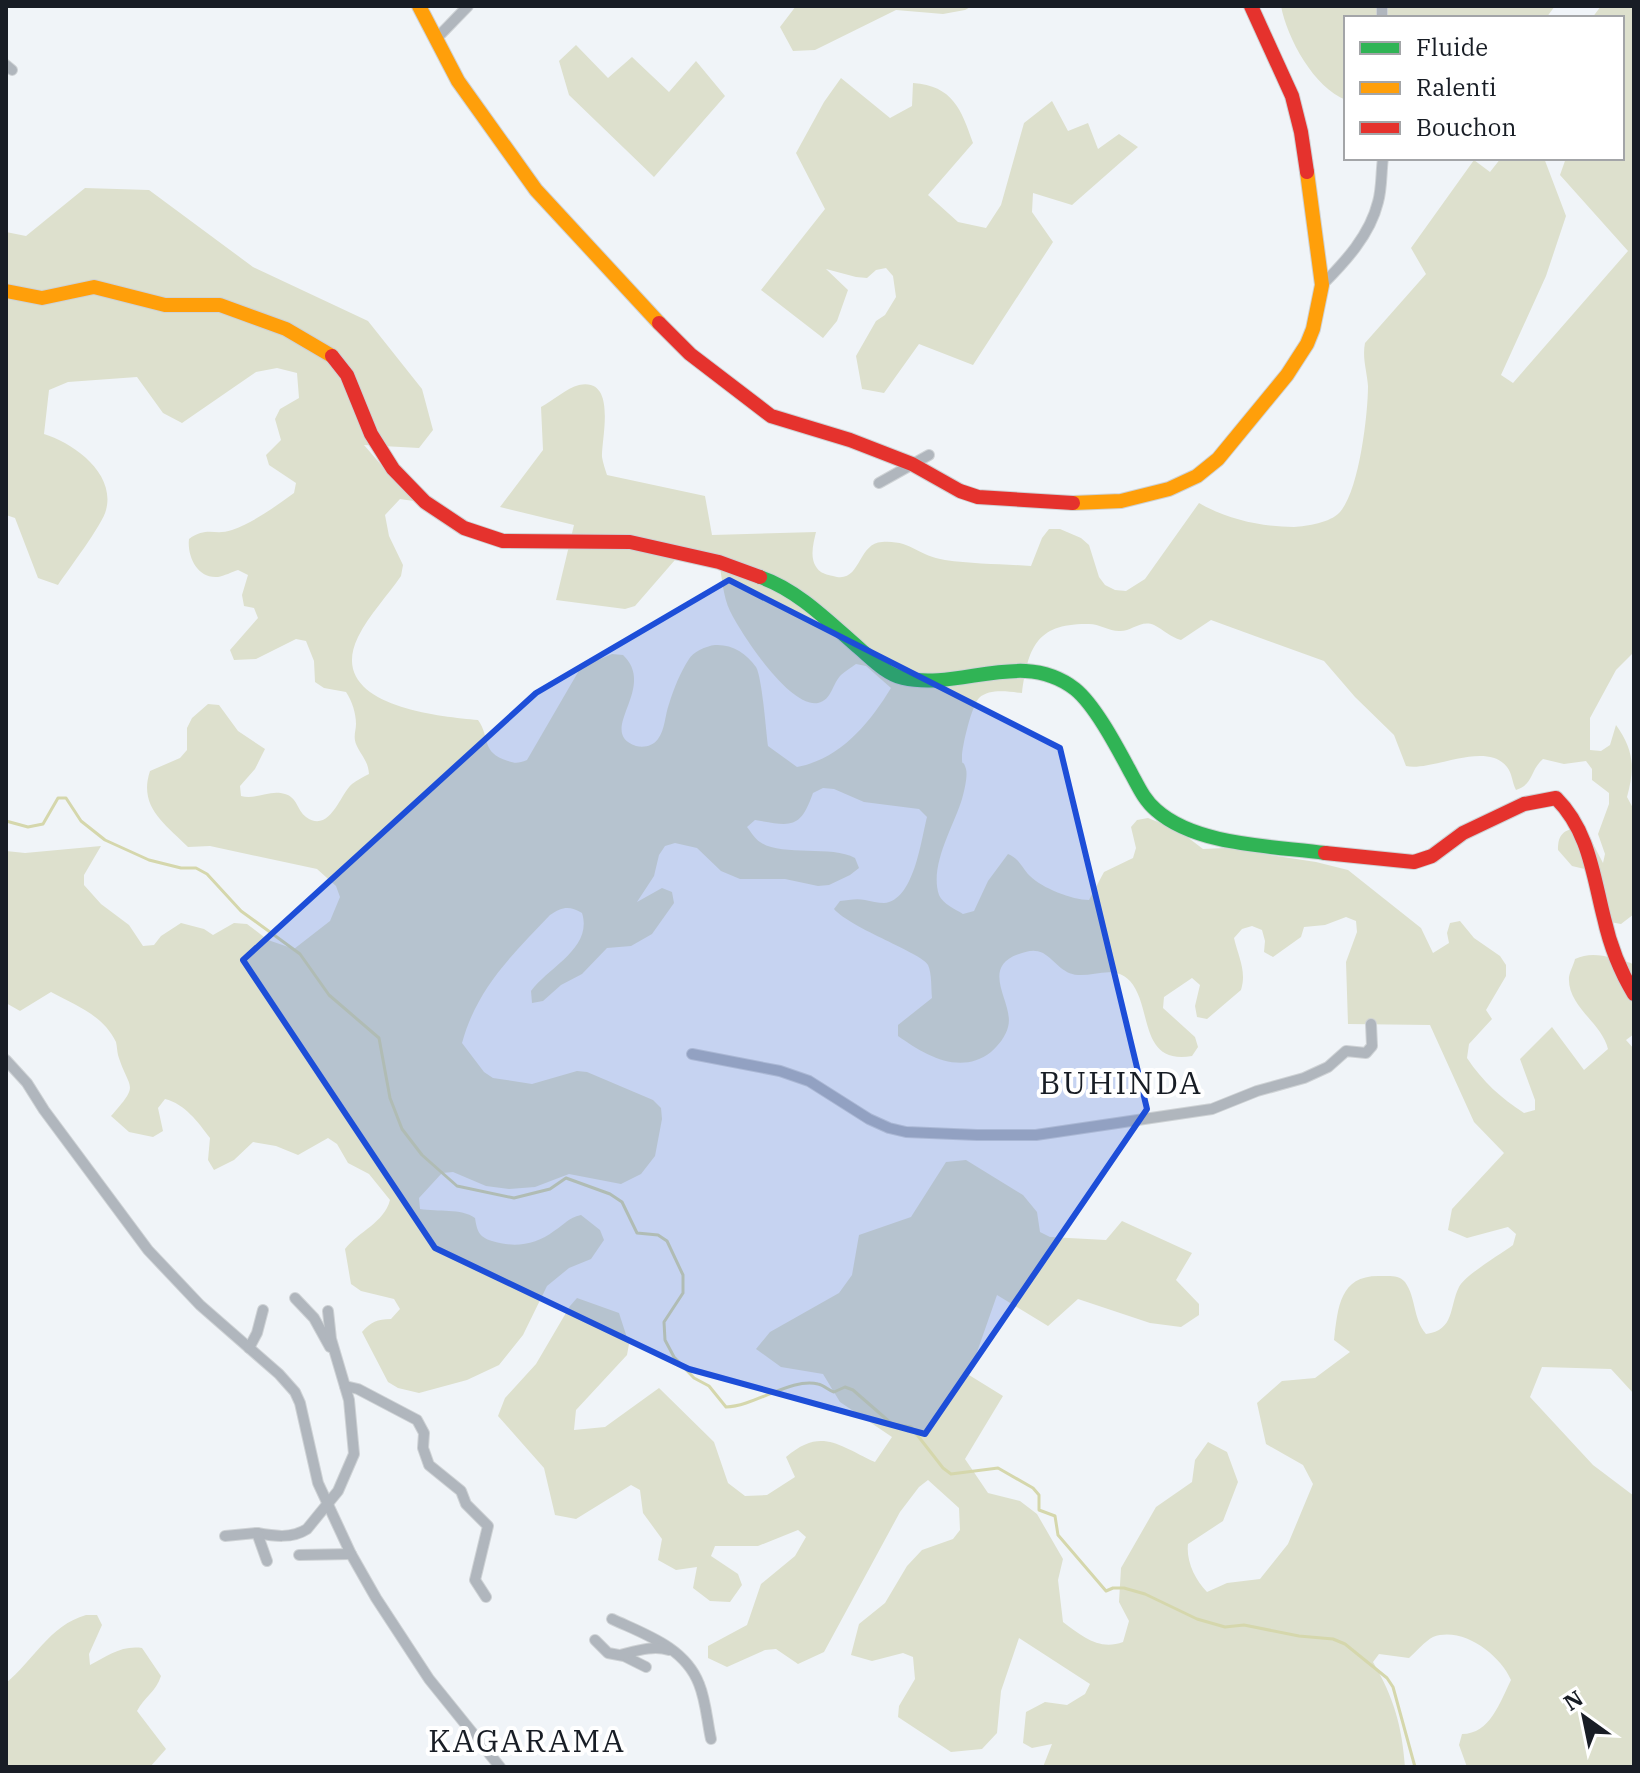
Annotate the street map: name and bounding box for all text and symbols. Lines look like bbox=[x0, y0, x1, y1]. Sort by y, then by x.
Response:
legend bbox=[1344, 16, 1624, 160]
text: Fluide bbox=[1416, 31, 1488, 63]
text: Ralenti bbox=[1416, 71, 1497, 103]
text: Bouchon bbox=[1416, 111, 1517, 143]
district label: BUHINDA bbox=[1039, 1061, 1203, 1103]
north arrow bbox=[1544, 1677, 1624, 1757]
text: N bbox=[1558, 1683, 1588, 1717]
district label: KAGARAMA bbox=[428, 1719, 626, 1761]

